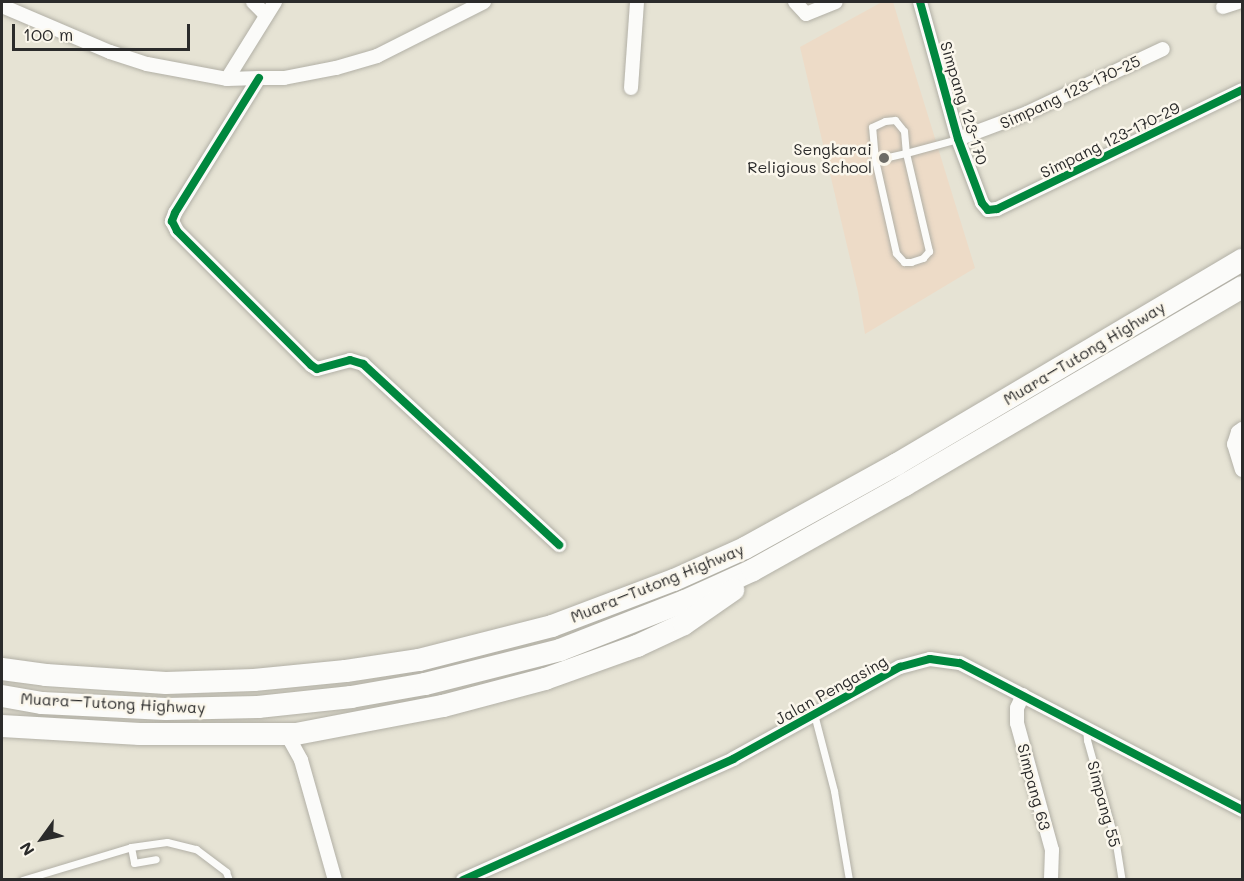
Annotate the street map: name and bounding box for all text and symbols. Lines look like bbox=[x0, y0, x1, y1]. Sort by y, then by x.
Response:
scale bar bbox=[15, 12, 194, 50]
text: 100 m bbox=[23, 22, 73, 46]
street label: Simpang 123-170 bbox=[936, 39, 992, 167]
street label: Simpang 123-170-25 bbox=[997, 51, 1143, 133]
street label: Simpang 123-170-29 bbox=[1037, 98, 1183, 182]
place label: Sengkarai Religious School bbox=[747, 139, 872, 177]
marker: Sengkarai Religious School bbox=[877, 151, 891, 165]
street label: Muara–Tutong Highway bbox=[1000, 297, 1168, 409]
street label: Muara–Tutong Highway bbox=[567, 539, 747, 627]
street label: Jalan Pengasing bbox=[772, 651, 890, 729]
street label: Muara–Tutong Highway bbox=[20, 689, 206, 717]
street label: Simpang 63 bbox=[1013, 742, 1055, 832]
street label: Simpang 55 bbox=[1083, 759, 1125, 849]
north arrow bbox=[12, 809, 72, 869]
text: N bbox=[14, 838, 39, 860]

